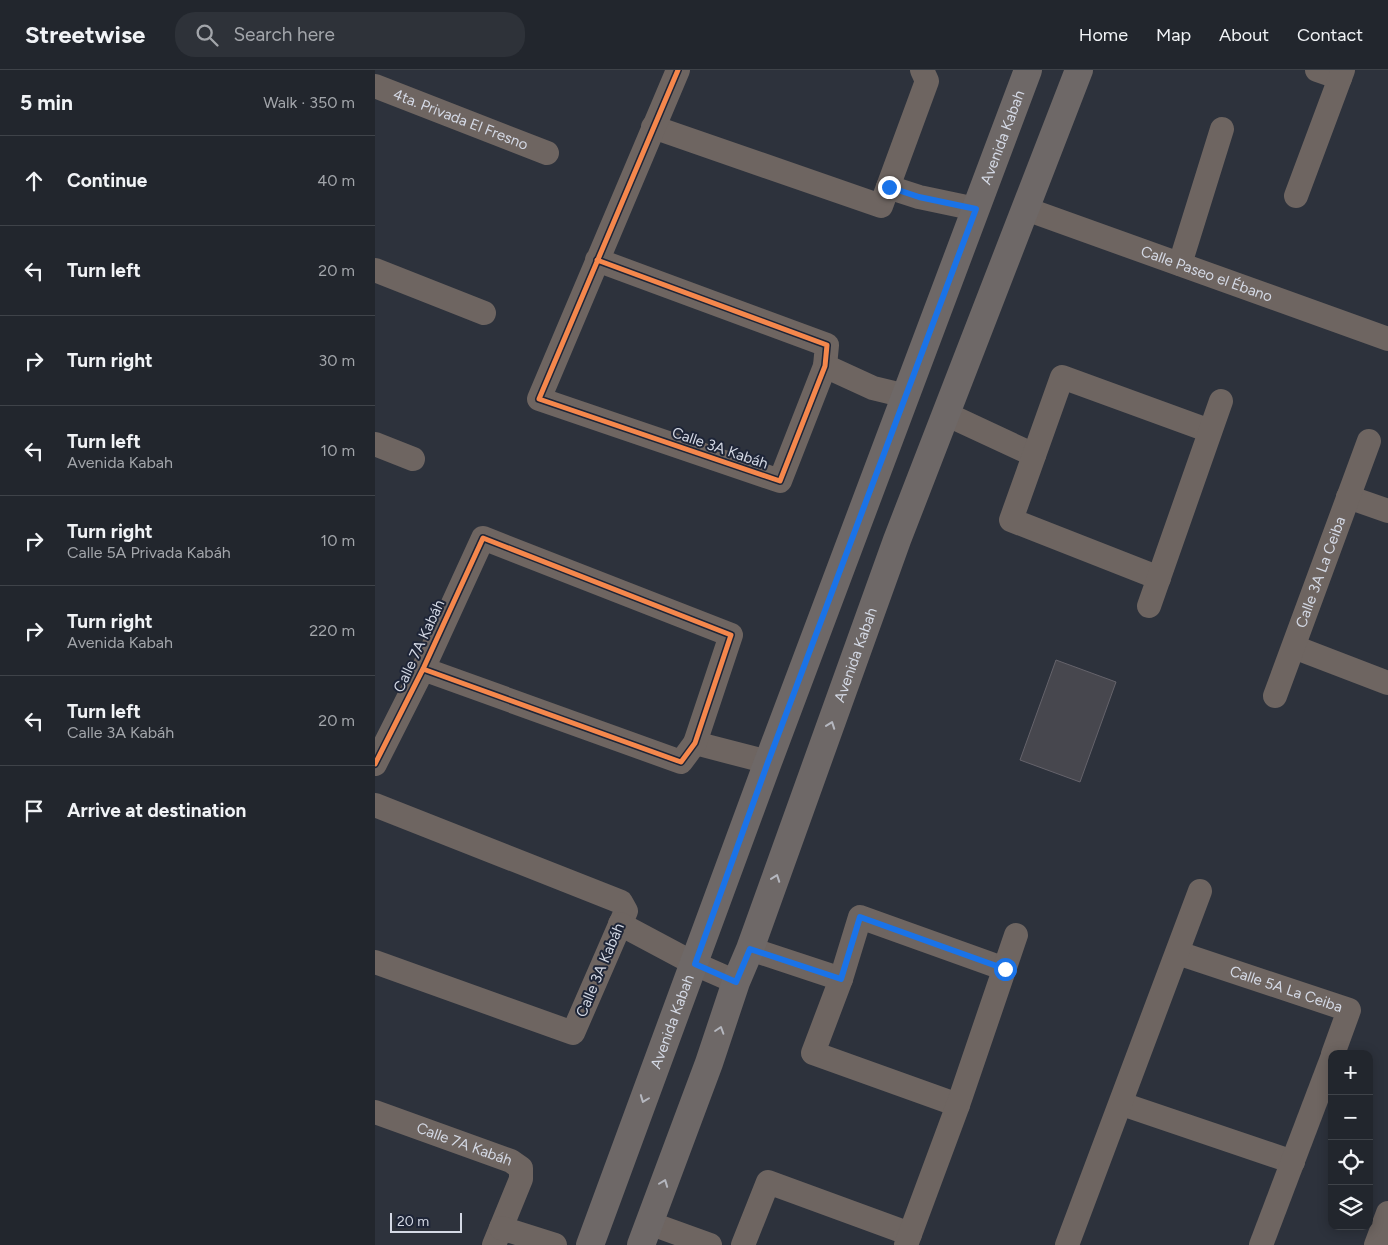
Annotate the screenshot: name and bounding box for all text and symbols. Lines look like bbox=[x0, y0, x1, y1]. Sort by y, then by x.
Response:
search box bbox=[175, 12, 525, 57]
text: Streetwise bbox=[25, 20, 145, 49]
icon: search bbox=[193, 21, 221, 49]
text: Search here bbox=[233, 23, 335, 46]
text: Home bbox=[1079, 24, 1128, 46]
text: Map bbox=[1156, 24, 1191, 46]
text: About bbox=[1219, 24, 1269, 46]
text: Contact bbox=[1297, 24, 1363, 46]
street label: 4ta. Privada El Fresno bbox=[391, 85, 531, 154]
street label: Avenida Kabah bbox=[977, 88, 1029, 187]
text: 5 min bbox=[20, 90, 73, 115]
text: Walk · 350 m bbox=[263, 93, 355, 112]
icon: ahead bbox=[20, 167, 48, 195]
text: Continue bbox=[67, 169, 147, 192]
text: 40 m bbox=[317, 171, 355, 190]
route end bbox=[878, 176, 901, 199]
street label: Calle Paseo el Ébano bbox=[1138, 242, 1275, 306]
icon: left bbox=[20, 257, 48, 285]
text: Turn left bbox=[67, 259, 141, 282]
text: 20 m bbox=[318, 261, 355, 280]
icon: right bbox=[20, 347, 48, 375]
text: Turn right bbox=[67, 349, 153, 372]
text: 30 m bbox=[318, 351, 355, 370]
street label: Calle 3A Kabáh bbox=[670, 423, 770, 473]
text: Turn left bbox=[67, 430, 141, 453]
icon: left bbox=[20, 437, 48, 465]
text: 10 m bbox=[321, 441, 355, 460]
text: Avenida Kabah bbox=[67, 453, 173, 472]
street label: Calle 3A La Ceiba bbox=[1292, 514, 1349, 630]
text: Turn right bbox=[67, 520, 153, 543]
icon: right bbox=[20, 527, 48, 555]
text: 10 m bbox=[321, 531, 355, 550]
text: Calle 5A Privada Kabáh bbox=[67, 543, 231, 562]
street label: Calle 7A Kabáh bbox=[390, 597, 448, 695]
street label: Avenida Kabah bbox=[830, 605, 881, 705]
text: Turn right bbox=[67, 610, 153, 633]
icon: right bbox=[20, 617, 48, 645]
text: 220 m bbox=[309, 621, 355, 640]
text: Avenida Kabah bbox=[67, 633, 173, 652]
text: Turn left bbox=[67, 700, 141, 723]
icon: left bbox=[20, 707, 48, 735]
text: 20 m bbox=[318, 711, 355, 730]
one-way arrow bbox=[825, 721, 835, 730]
text: Calle 3A Kabáh bbox=[67, 723, 174, 742]
icon: arrive bbox=[20, 797, 48, 825]
text: Arrive at destination bbox=[67, 799, 246, 822]
one-way arrow bbox=[770, 874, 780, 883]
street label: Calle 3A Kabáh bbox=[572, 920, 628, 1020]
route start bbox=[994, 958, 1017, 981]
street label: Calle 5A La Ceiba bbox=[1227, 962, 1345, 1016]
street label: Avenida Kabah bbox=[647, 972, 698, 1071]
one-way arrow bbox=[714, 1027, 724, 1035]
map controls bbox=[1328, 1050, 1373, 1230]
button: + bbox=[1328, 1050, 1373, 1095]
one-way arrow bbox=[640, 1095, 650, 1103]
button: − bbox=[1328, 1095, 1373, 1140]
street label: Calle 7A Kabáh bbox=[414, 1119, 515, 1170]
button: locate bbox=[1328, 1140, 1373, 1185]
one-way arrow bbox=[658, 1179, 668, 1188]
button: layers bbox=[1328, 1185, 1373, 1230]
scale bar bbox=[390, 1210, 463, 1233]
text: 20 m bbox=[397, 1213, 429, 1230]

